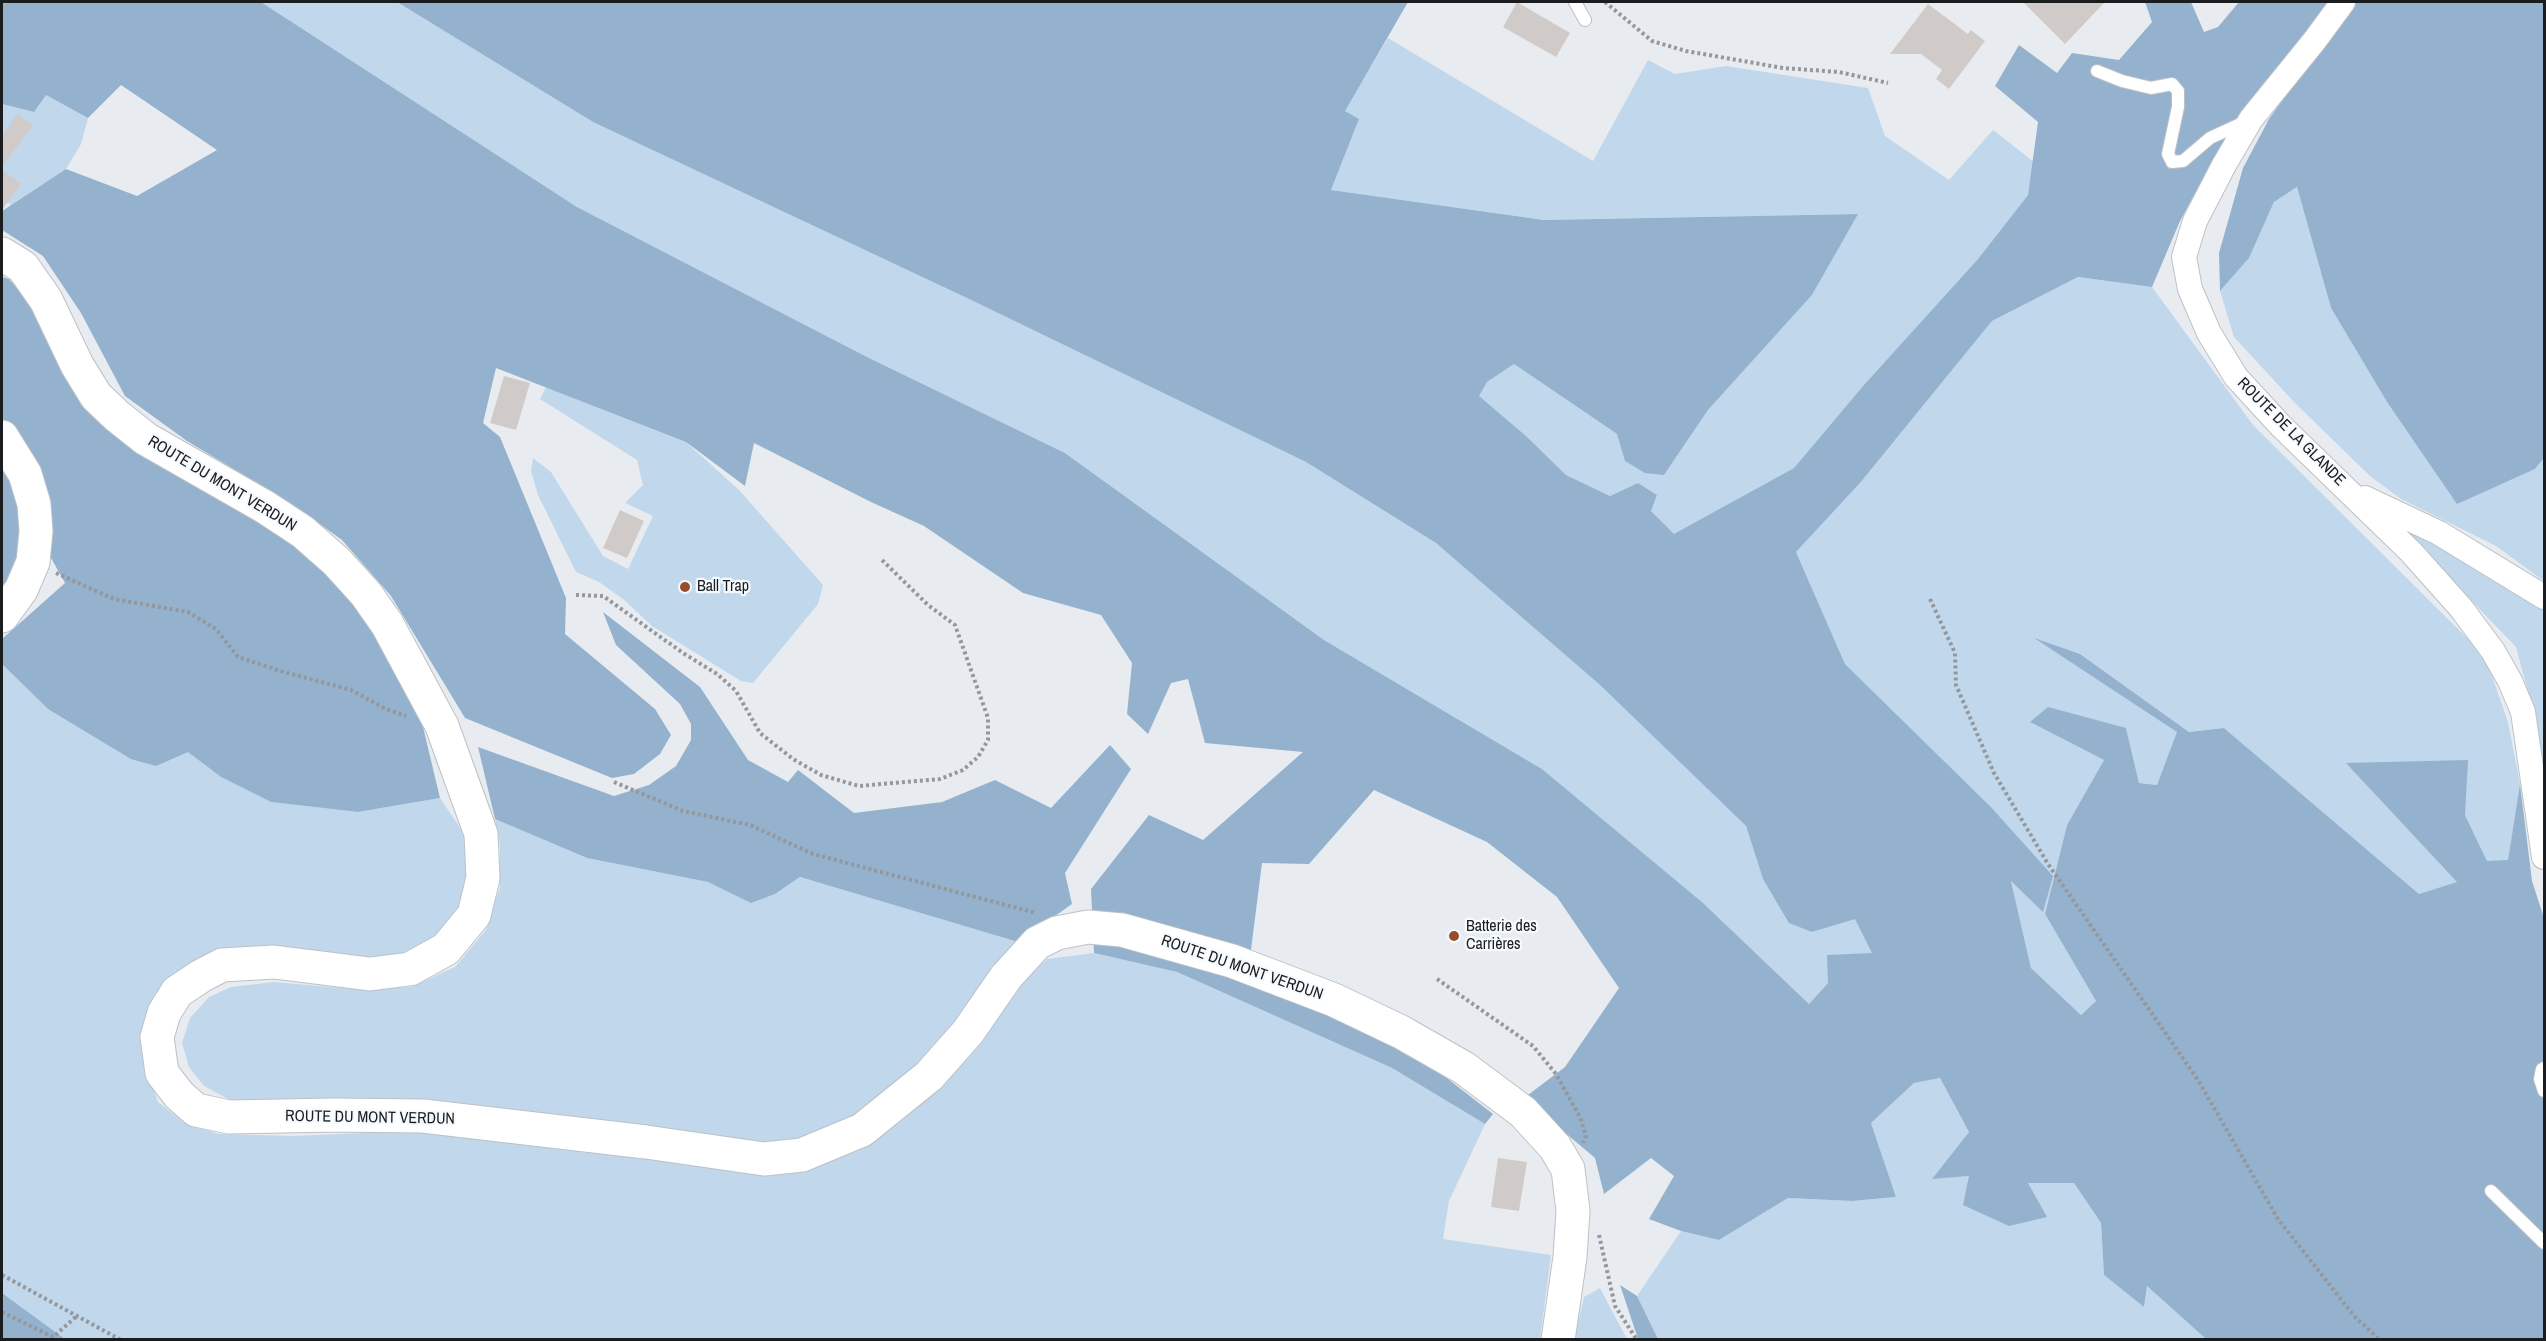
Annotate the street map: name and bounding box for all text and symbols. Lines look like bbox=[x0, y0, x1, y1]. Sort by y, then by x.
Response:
street label: ROUTE DE LA GLANDE bbox=[2233, 374, 2349, 490]
street label: ROUTE DU MONT VERDUN bbox=[144, 432, 300, 536]
place label: Ball Trap bbox=[697, 577, 749, 597]
marker: Ball Trap bbox=[678, 580, 692, 594]
place label: Batterie des Carrières bbox=[1466, 917, 1537, 955]
marker: Batterie des Carrières bbox=[1447, 929, 1461, 943]
street label: ROUTE DU MONT VERDUN bbox=[1159, 931, 1325, 1005]
street label: ROUTE DU MONT VERDUN bbox=[285, 1107, 455, 1129]

